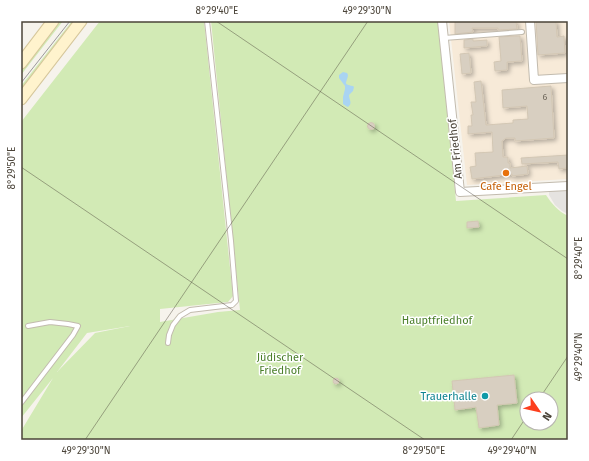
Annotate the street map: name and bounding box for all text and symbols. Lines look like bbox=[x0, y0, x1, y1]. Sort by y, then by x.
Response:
text: 8°29'40"E bbox=[196, 5, 238, 17]
text: 49°29'30"N bbox=[342, 5, 392, 17]
house number: 6 bbox=[543, 92, 548, 102]
street label: Am Friedhof bbox=[446, 117, 465, 180]
text: 8°29'50"E bbox=[6, 147, 18, 189]
marker: Cafe Engel bbox=[501, 168, 511, 178]
place label: Cafe Engel bbox=[480, 180, 532, 193]
text: 8°29'40"E bbox=[573, 237, 585, 279]
park label: Hauptfriedhof bbox=[402, 314, 474, 327]
text: 49°29'40"N bbox=[573, 332, 585, 382]
park label: Jüdischer Friedhof bbox=[257, 351, 304, 377]
place label: Trauerhalle bbox=[420, 390, 477, 403]
marker: Trauerhalle bbox=[480, 391, 490, 401]
north arrow bbox=[519, 391, 559, 431]
text: N bbox=[539, 410, 554, 423]
text: 49°29'30"N bbox=[61, 445, 111, 457]
text: 8°29'50"E bbox=[403, 445, 445, 457]
text: 49°29'40"N bbox=[487, 445, 537, 457]

